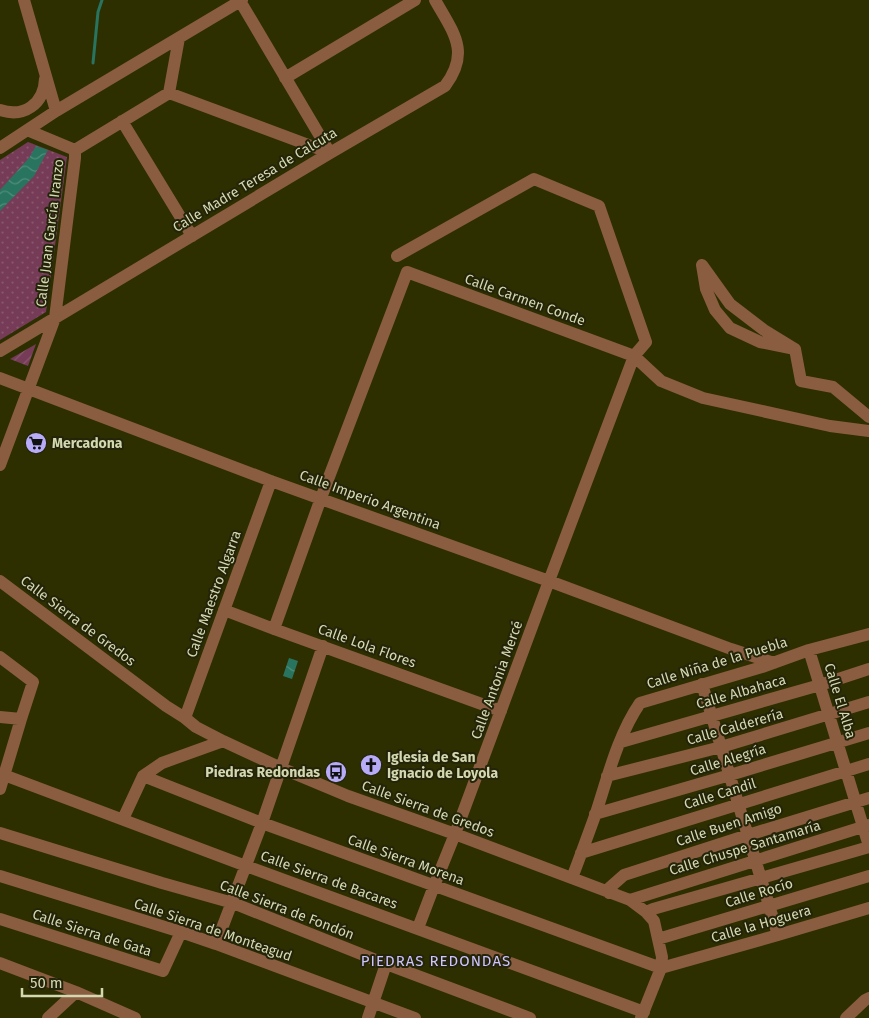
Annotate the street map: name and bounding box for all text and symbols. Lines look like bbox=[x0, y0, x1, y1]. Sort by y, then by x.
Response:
street label: Calle Madre Teresa de Calcuta bbox=[170, 124, 340, 236]
street label: Calle Juan García Iranzo bbox=[32, 158, 68, 308]
street label: Calle Carmen Conde bbox=[462, 270, 588, 330]
supermarket icon: Mercadona bbox=[24, 431, 48, 455]
place label: Mercadona bbox=[52, 435, 123, 452]
street label: Calle Imperio Argentina bbox=[297, 467, 443, 533]
street label: Calle Maestro Algarra bbox=[183, 528, 245, 660]
street label: Calle Sierra de Gredos bbox=[17, 572, 139, 670]
street label: Calle Antonia Mercé bbox=[468, 618, 526, 742]
street label: Calle Lola Flores bbox=[316, 620, 419, 672]
street label: Calle Niña de la Puebla bbox=[645, 633, 789, 693]
street label: Calle El Alba bbox=[821, 661, 859, 741]
street label: Calle Albahaca bbox=[694, 671, 788, 713]
street label: Calle Calderería bbox=[685, 705, 785, 749]
street label: Calle Alegría bbox=[688, 740, 768, 780]
place label: Iglesia de San Ignacio de Loyola bbox=[387, 749, 498, 782]
church icon: Iglesia de San Ignacio de Loyola bbox=[359, 753, 383, 777]
bus stop icon: Piedras Redondas bbox=[324, 760, 348, 784]
place label: Piedras Redondas bbox=[205, 764, 320, 781]
street label: Calle Candil bbox=[682, 775, 758, 813]
street label: Calle Sierra de Gredos bbox=[359, 777, 497, 841]
street label: Calle Buen Amigo bbox=[674, 800, 784, 850]
street label: Calle Chuspe Santamaría bbox=[667, 817, 823, 879]
street label: Calle Sierra Morena bbox=[345, 831, 467, 889]
street label: Calle Sierra de Bacares bbox=[258, 847, 400, 913]
street label: Calle Rocío bbox=[723, 875, 795, 911]
street label: Calle Sierra de Fondón bbox=[217, 876, 357, 944]
street label: Calle Sierra de Monteagud bbox=[132, 895, 294, 965]
street label: Calle la Hoguera bbox=[709, 902, 813, 946]
street label: Calle Sierra de Gata bbox=[30, 906, 154, 960]
district label: PIEDRAS REDONDAS bbox=[361, 952, 511, 970]
scale bar bbox=[22, 966, 102, 998]
text: 50 m bbox=[30, 974, 63, 992]

